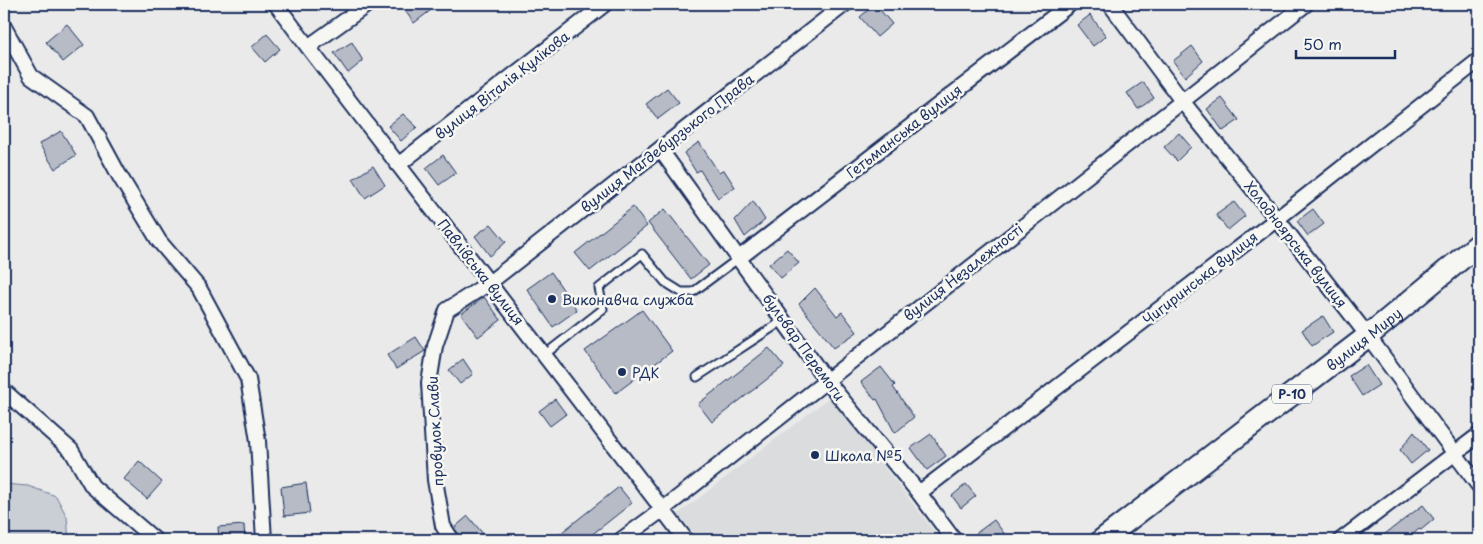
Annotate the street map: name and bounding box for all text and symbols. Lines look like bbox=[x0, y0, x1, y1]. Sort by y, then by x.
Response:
street label: вулиця Віталія Кулікова bbox=[430, 26, 574, 144]
scale bar bbox=[1296, 28, 1394, 60]
text: 50 m bbox=[1303, 32, 1342, 55]
street label: вулиця Магдебурзького Права bbox=[576, 68, 758, 217]
street label: Гетьманська вулиця bbox=[842, 79, 966, 183]
street label: Холодноярська вулиця bbox=[1240, 176, 1352, 312]
street label: Павлівська вулиця bbox=[433, 214, 529, 330]
street label: вулиця Незалежності bbox=[899, 218, 1028, 326]
street label: Чигиринська вулиця bbox=[1138, 226, 1262, 330]
place label: Виконавча служба bbox=[562, 289, 694, 310]
street label: бульвар Перемоги bbox=[758, 289, 850, 405]
marker: Виконавча служба bbox=[546, 293, 558, 305]
street label: вулиця Миру bbox=[1321, 302, 1406, 375]
place label: РДК bbox=[632, 362, 659, 383]
marker: РДК bbox=[616, 366, 628, 378]
street label: провулок Слави bbox=[422, 375, 448, 487]
road number: Р-10 bbox=[1272, 384, 1312, 404]
place label: Школа №5 bbox=[825, 445, 902, 466]
marker: Школа №5 bbox=[809, 449, 821, 461]

